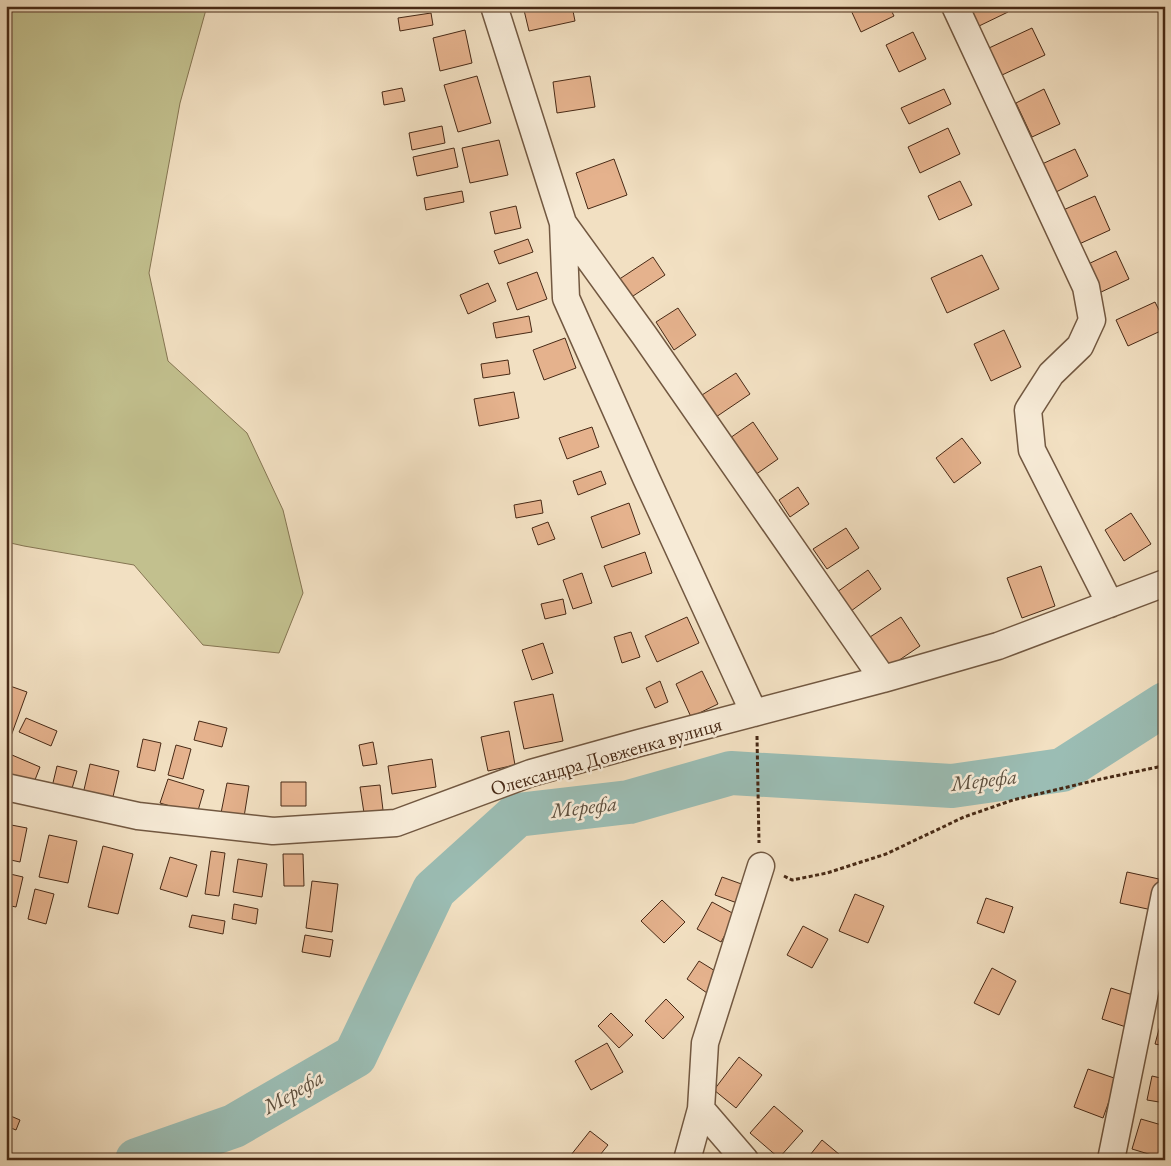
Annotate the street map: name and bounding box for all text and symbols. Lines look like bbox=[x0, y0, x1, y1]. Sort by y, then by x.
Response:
street label: Олександра Довженка вулиця bbox=[487, 710, 725, 802]
water label: Мерефа bbox=[947, 762, 1019, 797]
water label: Мерефа bbox=[547, 789, 619, 824]
water label: Мерефа bbox=[255, 1063, 328, 1121]

